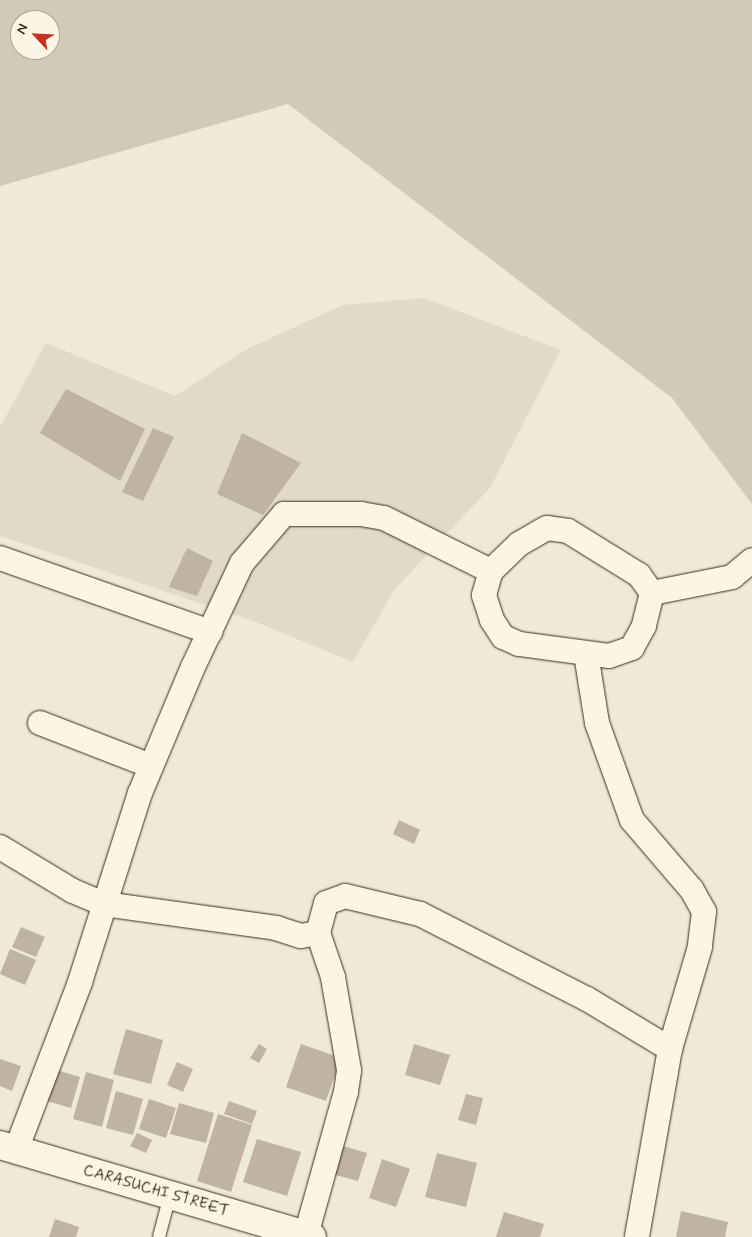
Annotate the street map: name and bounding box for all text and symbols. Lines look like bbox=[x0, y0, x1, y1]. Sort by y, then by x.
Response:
north arrow bbox=[10, 10, 60, 60]
text: N bbox=[12, 21, 32, 37]
street label: CARASUCHI STREET bbox=[80, 1161, 232, 1221]

